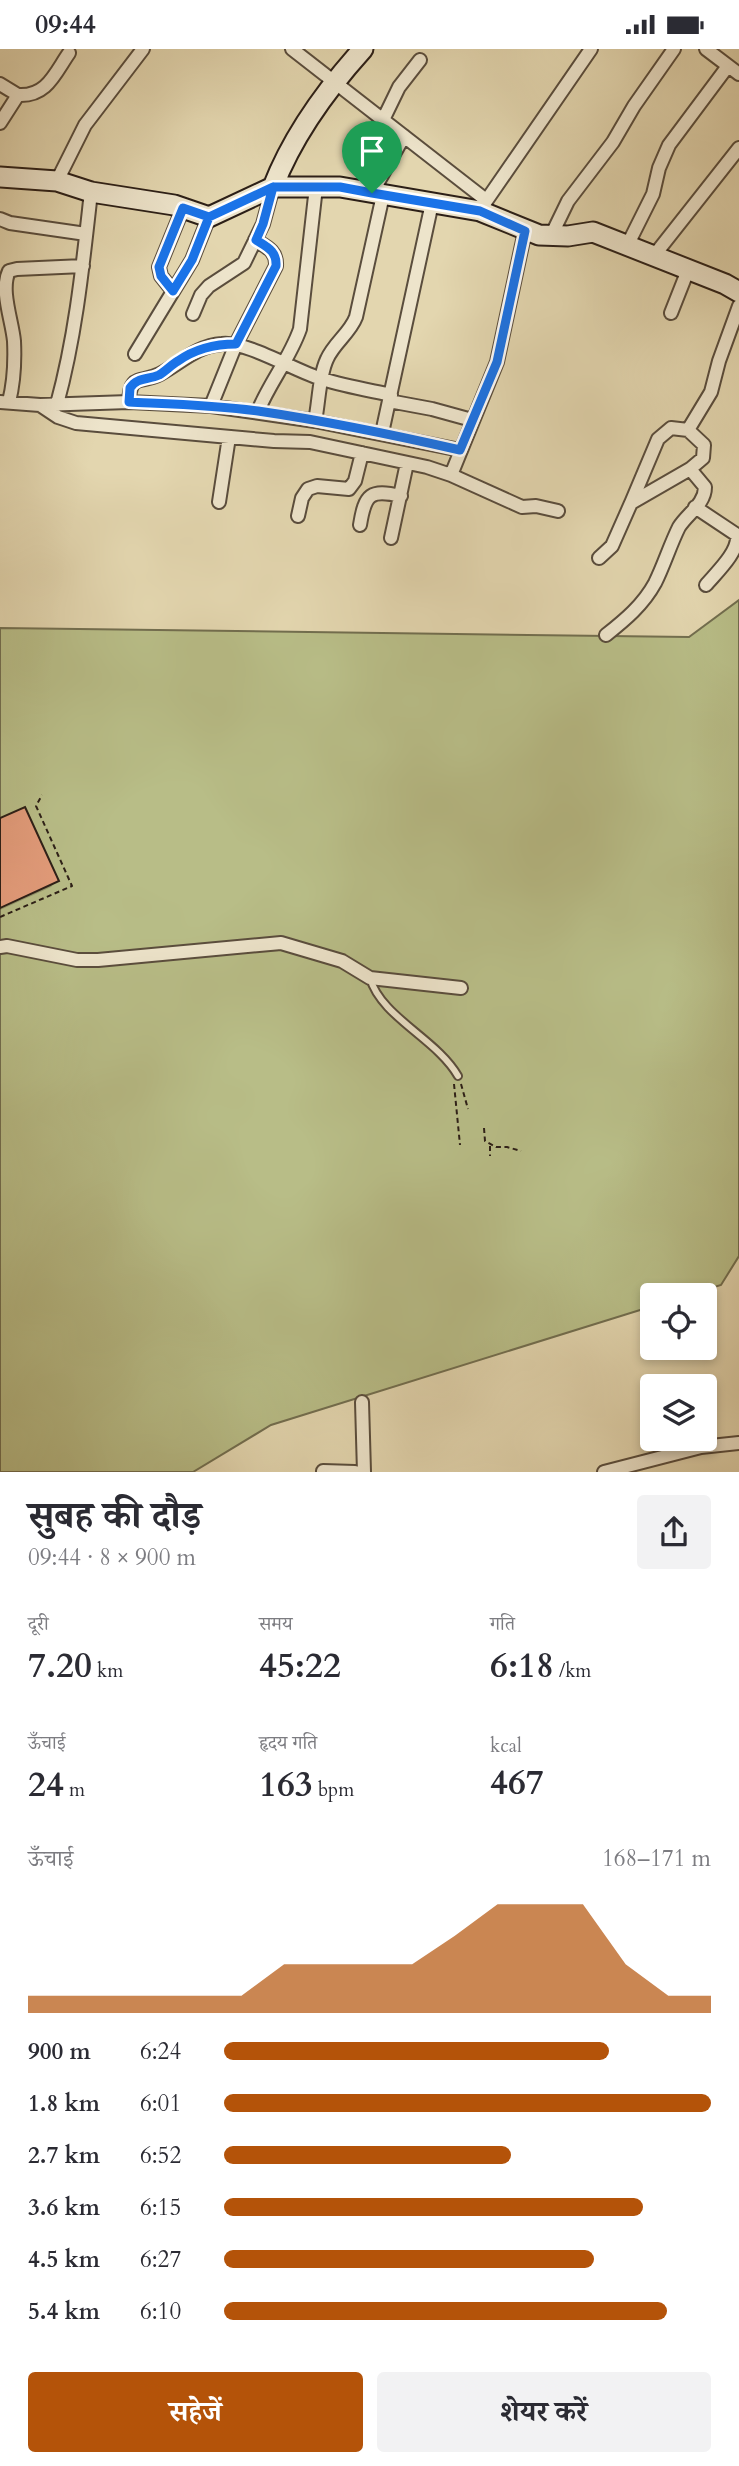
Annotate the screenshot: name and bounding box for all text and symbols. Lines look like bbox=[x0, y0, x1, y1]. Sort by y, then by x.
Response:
text: 09:44 bbox=[35, 7, 96, 42]
pin bbox=[342, 121, 402, 193]
icon: arrive bbox=[353, 132, 391, 170]
map controls bbox=[640, 1283, 717, 1451]
button: locate bbox=[640, 1283, 717, 1360]
button: layers bbox=[640, 1374, 717, 1451]
text: सुबह की दौड़ bbox=[28, 1490, 201, 1542]
button: share bbox=[637, 1495, 711, 1569]
text: 09:44 · 8 × 900 m bbox=[28, 1542, 196, 1573]
text: दूरी bbox=[28, 1611, 49, 1637]
text: समय bbox=[259, 1611, 292, 1637]
text: गति bbox=[490, 1611, 515, 1637]
text: 7.20 bbox=[28, 1642, 92, 1690]
text: 45:22 bbox=[259, 1642, 341, 1690]
text: 6:18 bbox=[490, 1642, 554, 1690]
text: km bbox=[92, 1658, 123, 1684]
text: /km bbox=[554, 1658, 591, 1684]
text: ऊँचाई bbox=[28, 1730, 65, 1756]
text: हृदय गति bbox=[259, 1730, 317, 1756]
text: kcal bbox=[490, 1733, 522, 1759]
text: 467 bbox=[490, 1759, 544, 1807]
text: 24 bbox=[28, 1761, 64, 1809]
text: 163 bbox=[259, 1761, 313, 1809]
text: m bbox=[64, 1777, 85, 1803]
text: bpm bbox=[313, 1777, 354, 1803]
text: ऊँचाई bbox=[28, 1843, 73, 1874]
text: 168–171 m bbox=[602, 1843, 711, 1874]
text: 900 m bbox=[28, 2036, 91, 2067]
text: 6:24 bbox=[140, 2036, 181, 2067]
text: 1.8 km bbox=[28, 2088, 100, 2119]
text: 6:01 bbox=[140, 2088, 181, 2119]
text: 2.7 km bbox=[28, 2140, 100, 2171]
text: 6:52 bbox=[140, 2140, 181, 2171]
text: 3.6 km bbox=[28, 2192, 100, 2223]
text: 6:15 bbox=[140, 2192, 181, 2223]
text: 4.5 km bbox=[28, 2244, 100, 2275]
text: 6:27 bbox=[140, 2244, 181, 2275]
text: 5.4 km bbox=[28, 2296, 100, 2327]
text: 6:10 bbox=[140, 2296, 181, 2327]
button: सहेजें bbox=[28, 2372, 363, 2452]
button: शेयर करें bbox=[377, 2372, 711, 2452]

